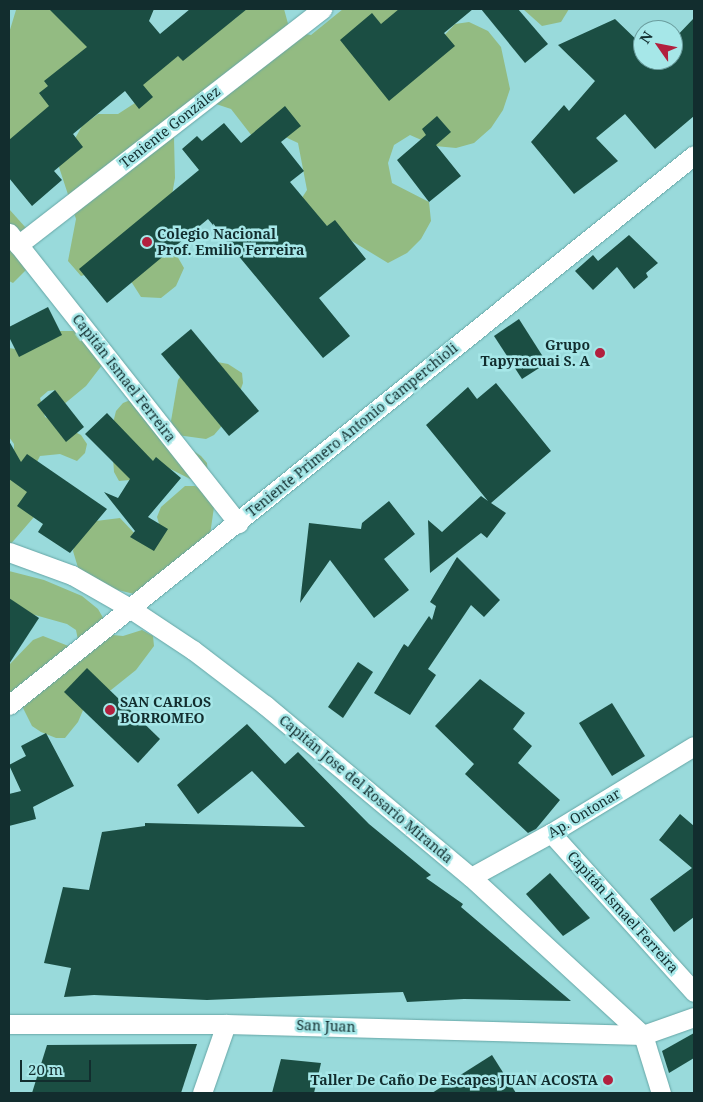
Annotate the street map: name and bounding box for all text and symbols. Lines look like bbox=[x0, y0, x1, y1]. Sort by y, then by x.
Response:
north arrow bbox=[633, 20, 683, 70]
text: N bbox=[635, 27, 657, 47]
street label: Teniente González bbox=[117, 83, 223, 171]
place label: Colegio Nacional Prof. Emilio Ferreira bbox=[157, 226, 304, 258]
marker: Colegio Nacional Prof. Emilio Ferreira bbox=[141, 236, 153, 248]
street label: Capitán Ismael Ferreira bbox=[69, 311, 179, 445]
place label: Grupo Tapyracuai S. A bbox=[480, 337, 590, 370]
street label: Teniente Primero Antonio Camperchioli bbox=[243, 340, 461, 520]
marker: Grupo Tapyracuai S. A bbox=[594, 347, 606, 359]
place label: SAN CARLOS BORROMEO bbox=[120, 694, 211, 726]
marker: SAN CARLOS BORROMEO bbox=[104, 704, 116, 716]
street label: Capitán Jose del Rosario Miranda bbox=[276, 711, 456, 867]
street label: Ap. Ontonar bbox=[545, 785, 623, 841]
street label: Capitán Ismael Ferreira bbox=[564, 848, 682, 976]
street label: San Juan bbox=[296, 1017, 356, 1035]
scale bar bbox=[22, 1050, 94, 1082]
text: 20 m bbox=[28, 1059, 63, 1079]
place label: Taller De Caño De Escapes JUAN ACOSTA bbox=[311, 1072, 598, 1088]
marker: Taller De Caño De Escapes JUAN ACOSTA bbox=[602, 1074, 614, 1086]

